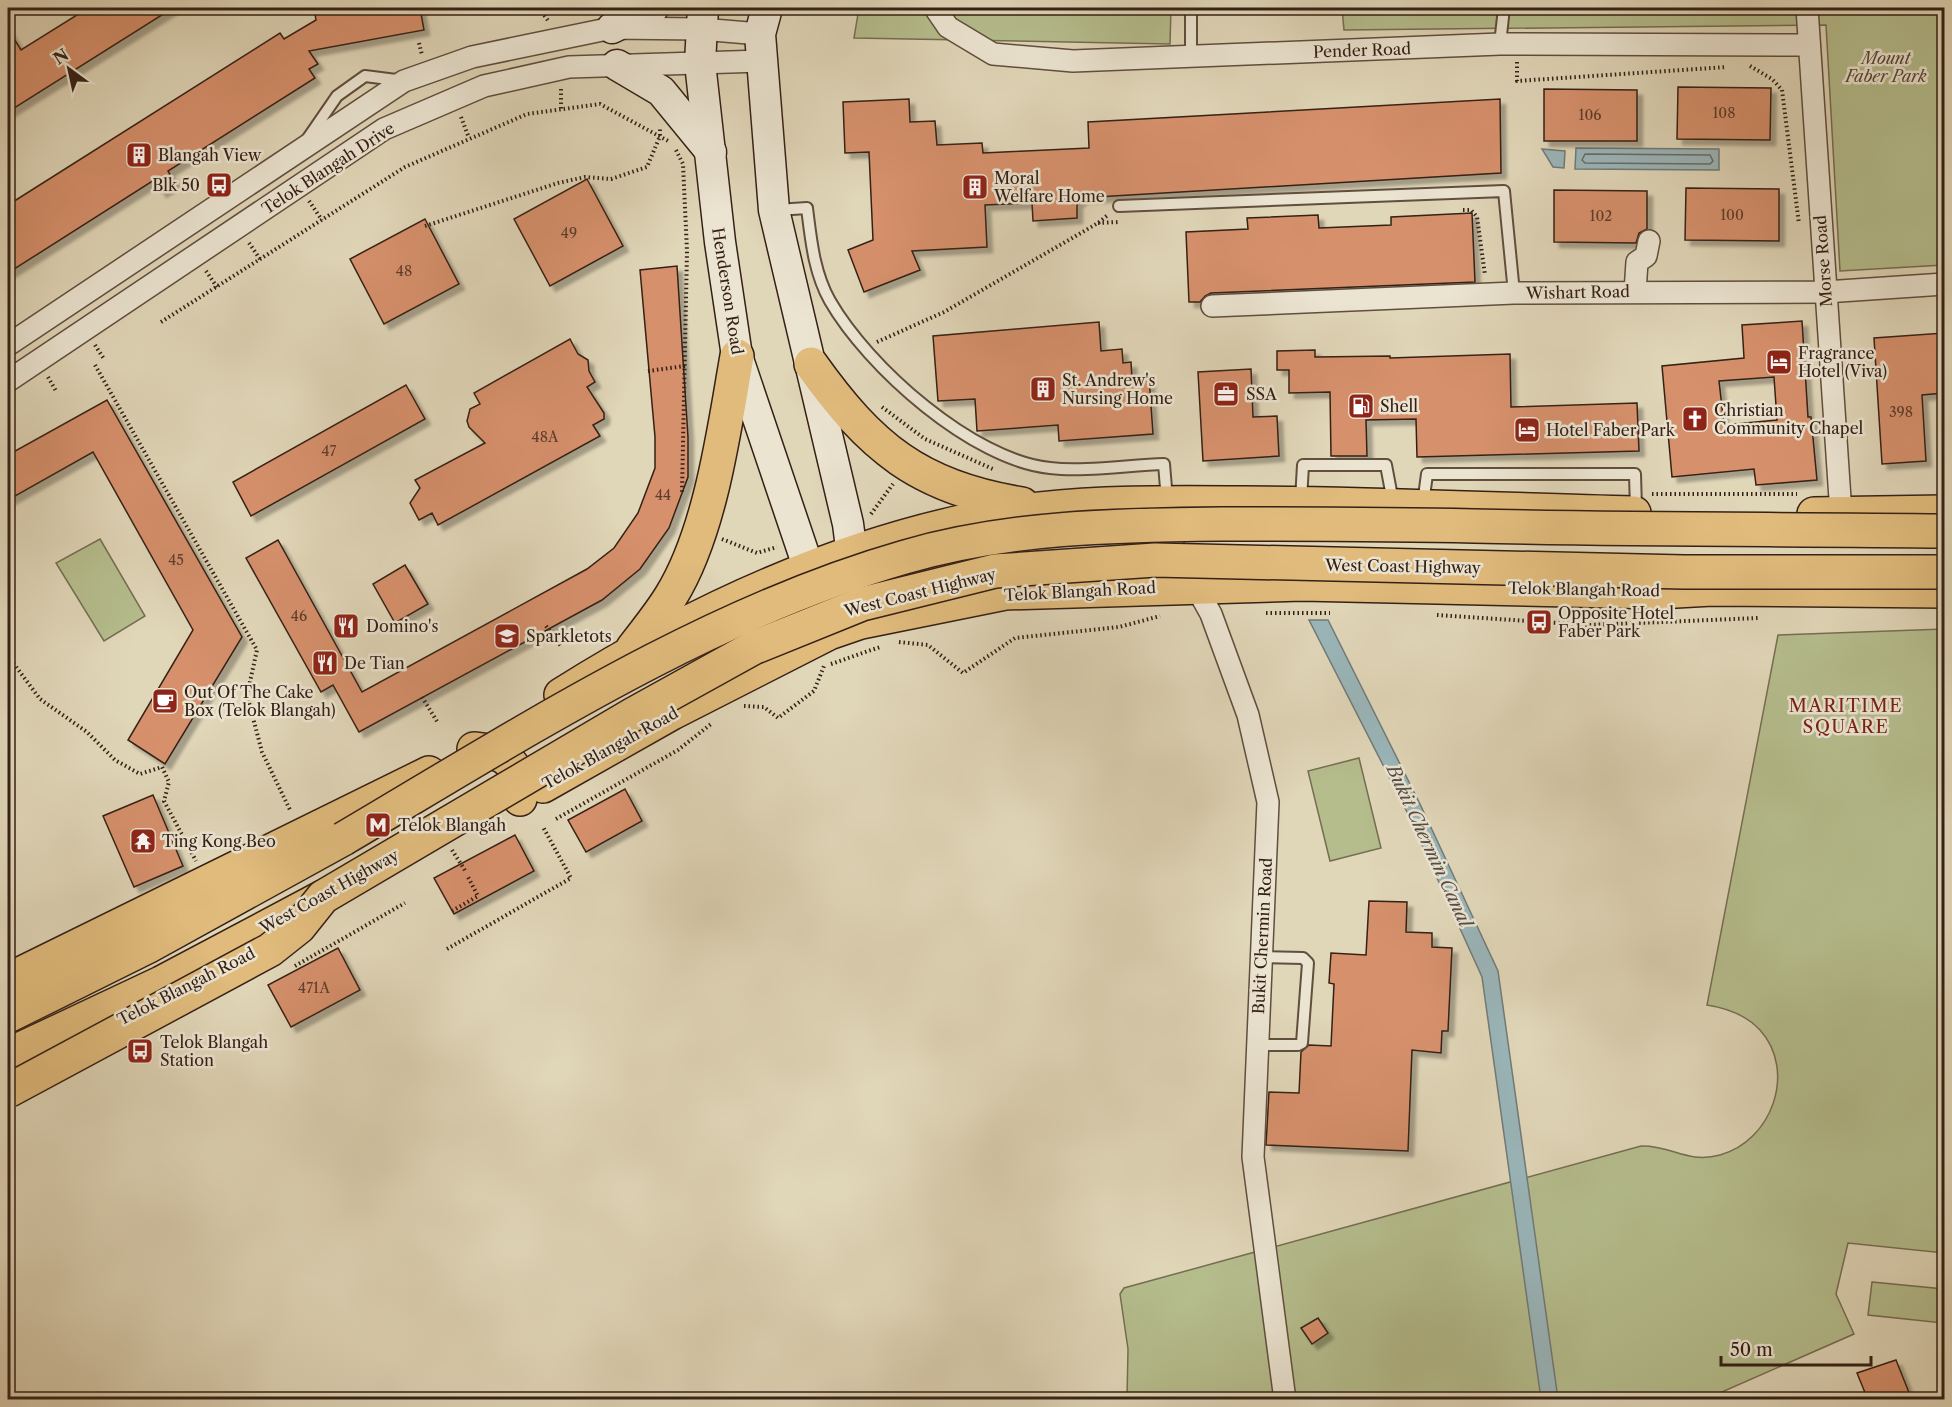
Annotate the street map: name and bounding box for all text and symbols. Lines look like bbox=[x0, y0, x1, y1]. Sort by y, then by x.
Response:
street label: Pender Road bbox=[1313, 38, 1412, 62]
north arrow bbox=[39, 39, 99, 99]
text: N bbox=[50, 44, 72, 69]
park label: Mount Faber Park bbox=[1843, 48, 1927, 86]
house number: 108 bbox=[1712, 104, 1736, 122]
house number: 106 bbox=[1579, 106, 1601, 124]
street label: Telok Blangah Drive bbox=[258, 118, 398, 218]
building icon: Blangah View bbox=[124, 140, 154, 170]
place label: Blangah View bbox=[158, 145, 262, 165]
place label: Moral Welfare Home bbox=[993, 168, 1105, 206]
bus stop icon: Blk 50 bbox=[204, 170, 234, 200]
building icon: Moral Welfare Home bbox=[960, 172, 990, 202]
place label: Blk 50 bbox=[152, 175, 200, 195]
house number: 100 bbox=[1720, 206, 1744, 224]
house number: 102 bbox=[1590, 207, 1612, 225]
street label: Morse Road bbox=[1810, 214, 1836, 308]
house number: 49 bbox=[561, 224, 577, 242]
street label: Henderson Road bbox=[708, 226, 748, 356]
house number: 48 bbox=[396, 262, 412, 280]
street label: Wishart Road bbox=[1525, 281, 1630, 303]
place label: Fragrance Hotel (Viva) bbox=[1798, 343, 1887, 381]
hotel icon: Fragrance Hotel (Viva) bbox=[1764, 347, 1794, 377]
place label: St. Andrew's Nursing Home bbox=[1062, 370, 1173, 408]
building icon: St. Andrew's Nursing Home bbox=[1028, 374, 1058, 404]
office icon: SSA bbox=[1211, 379, 1241, 409]
place label: SSA bbox=[1246, 384, 1278, 404]
fuel station icon: Shell bbox=[1346, 391, 1376, 421]
place label: Shell bbox=[1380, 396, 1418, 416]
place label: Christian Community Chapel bbox=[1714, 400, 1864, 438]
house number: 398 bbox=[1889, 403, 1913, 421]
church icon: Christian Community Chapel bbox=[1680, 404, 1710, 434]
hotel icon: Hotel Faber Park bbox=[1512, 415, 1542, 445]
place label: Hotel Faber Park bbox=[1546, 420, 1676, 440]
house number: 48A bbox=[532, 428, 559, 446]
house number: 47 bbox=[322, 442, 337, 460]
house number: 44 bbox=[655, 486, 671, 504]
house number: 45 bbox=[168, 551, 184, 569]
street label: West Coast Highway bbox=[1324, 555, 1482, 577]
street label: West Coast Highway bbox=[841, 563, 999, 621]
street label: Telok Blangah Road bbox=[1004, 577, 1157, 605]
street label: Telok Blangah Road bbox=[1508, 578, 1660, 600]
place label: Opposite Hotel Faber Park bbox=[1558, 603, 1674, 641]
house number: 46 bbox=[291, 607, 307, 625]
bus stop icon: Opposite Hotel Faber Park bbox=[1524, 607, 1554, 637]
restaurant icon: Domino's bbox=[331, 611, 361, 641]
place label: Domino's bbox=[366, 616, 438, 636]
school or university icon: Sparkletots bbox=[492, 621, 522, 651]
place label: Sparkletots bbox=[526, 626, 612, 646]
restaurant icon: De Tian bbox=[310, 648, 340, 678]
place label: De Tian bbox=[344, 653, 405, 673]
place label: Out Of The Cake Box (Telok Blangah) bbox=[184, 682, 336, 720]
cafe icon: Out Of The Cake Box (Telok Blangah) bbox=[150, 686, 180, 716]
district label: MARITIME SQUARE bbox=[1789, 695, 1903, 738]
street label: Telok Blangah Road bbox=[539, 702, 682, 794]
water label: Bukit Chermin Canal bbox=[1381, 759, 1477, 933]
metro station icon: Telok Blangah bbox=[363, 810, 393, 840]
place label: Telok Blangah bbox=[398, 815, 506, 835]
temple icon: Ting Kong Beo bbox=[128, 826, 158, 856]
place label: Ting Kong Beo bbox=[162, 831, 276, 851]
street label: West Coast Highway bbox=[255, 844, 403, 938]
street label: Bukit Chermin Road bbox=[1248, 857, 1276, 1015]
street label: Telok Blangah Road bbox=[114, 942, 259, 1029]
house number: 471A bbox=[298, 979, 331, 997]
place label: Telok Blangah Station bbox=[160, 1032, 268, 1070]
bus stop icon: Telok Blangah Station bbox=[125, 1036, 155, 1066]
scale bar bbox=[1721, 1329, 1871, 1367]
text: 50 m bbox=[1730, 1339, 1773, 1361]

